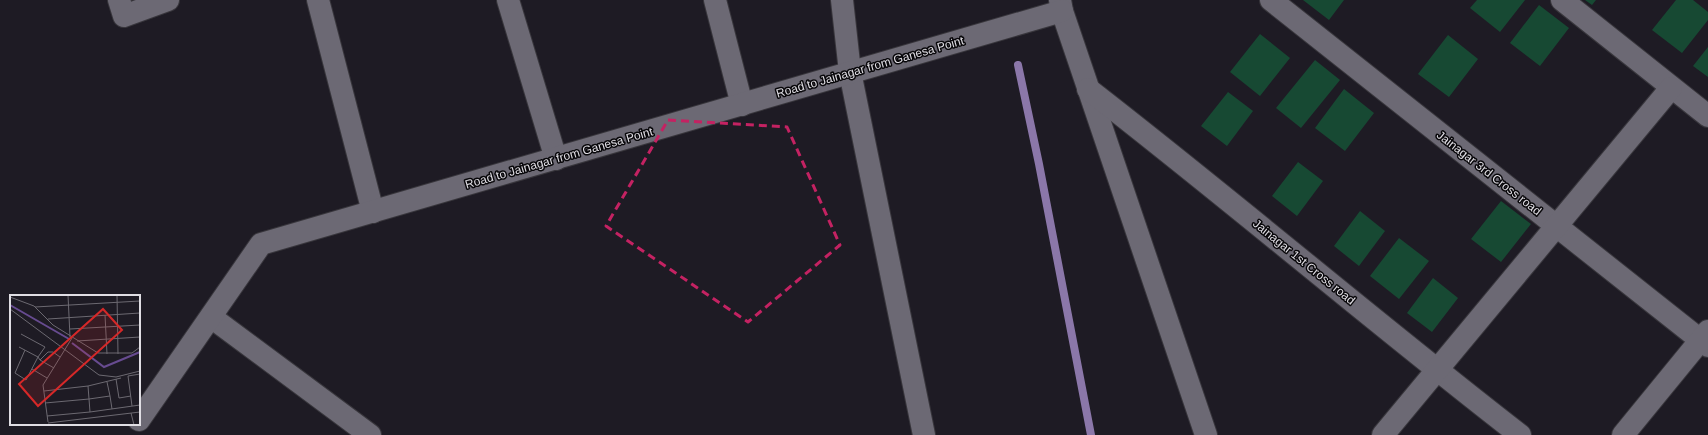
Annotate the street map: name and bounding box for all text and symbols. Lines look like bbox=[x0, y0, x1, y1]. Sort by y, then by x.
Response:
street label: Road to Jainagar from Ganesa Point bbox=[774, 33, 966, 101]
street label: Road to Jainagar from Ganesa Point bbox=[463, 124, 655, 192]
street label: Jainagar 3rd Cross road bbox=[1434, 128, 1544, 218]
street label: Jainagar 1st Cross road bbox=[1250, 216, 1358, 308]
inset map bbox=[10, 295, 140, 425]

